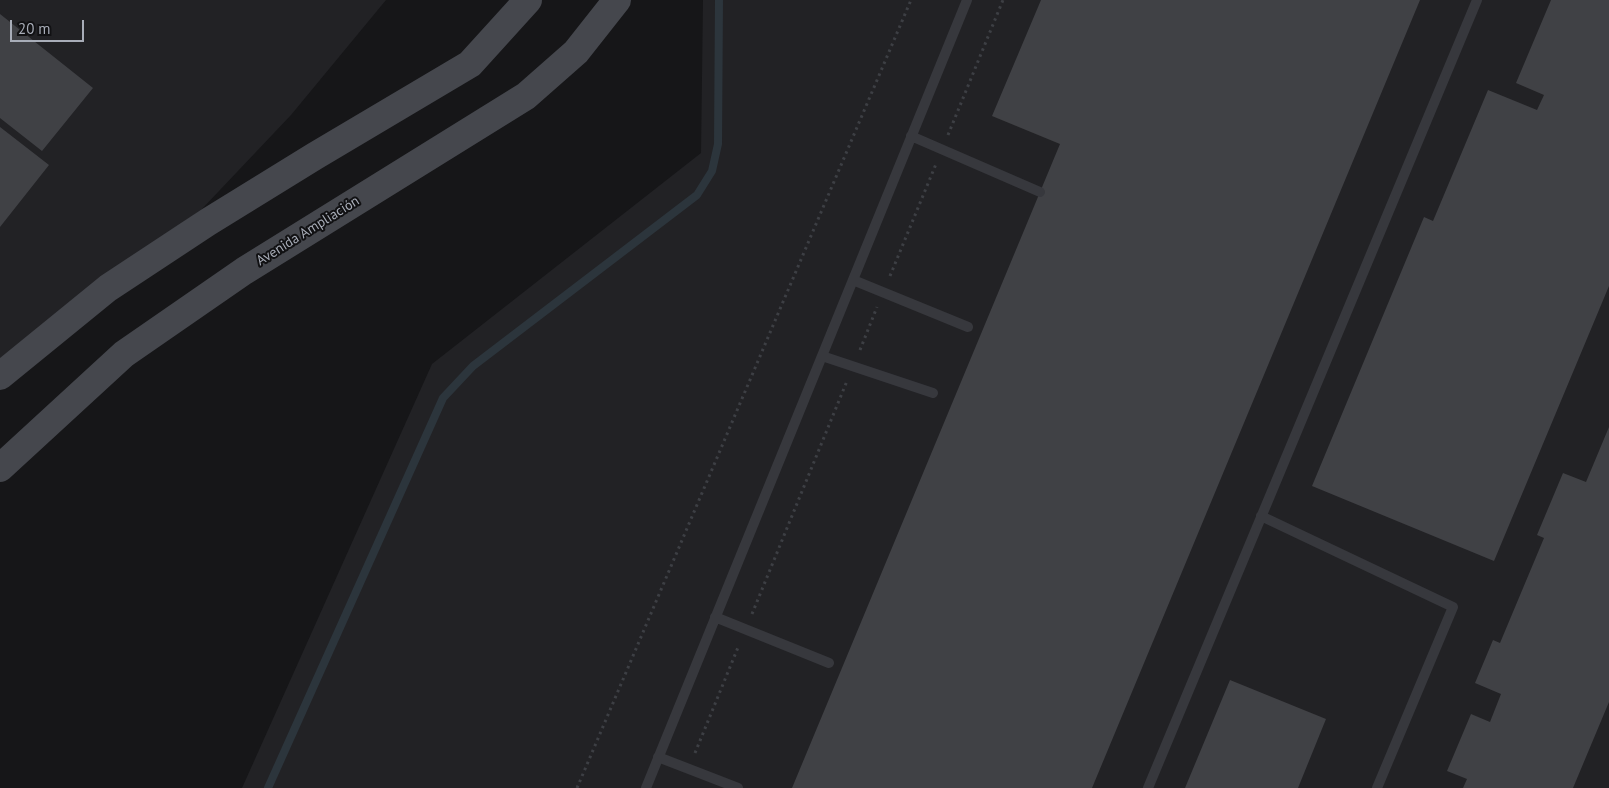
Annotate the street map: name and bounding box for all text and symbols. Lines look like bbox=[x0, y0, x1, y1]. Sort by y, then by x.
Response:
scale bar bbox=[12, 10, 86, 42]
text: 20 m bbox=[18, 19, 51, 38]
street label: Avenida Ampliación bbox=[253, 193, 363, 269]

